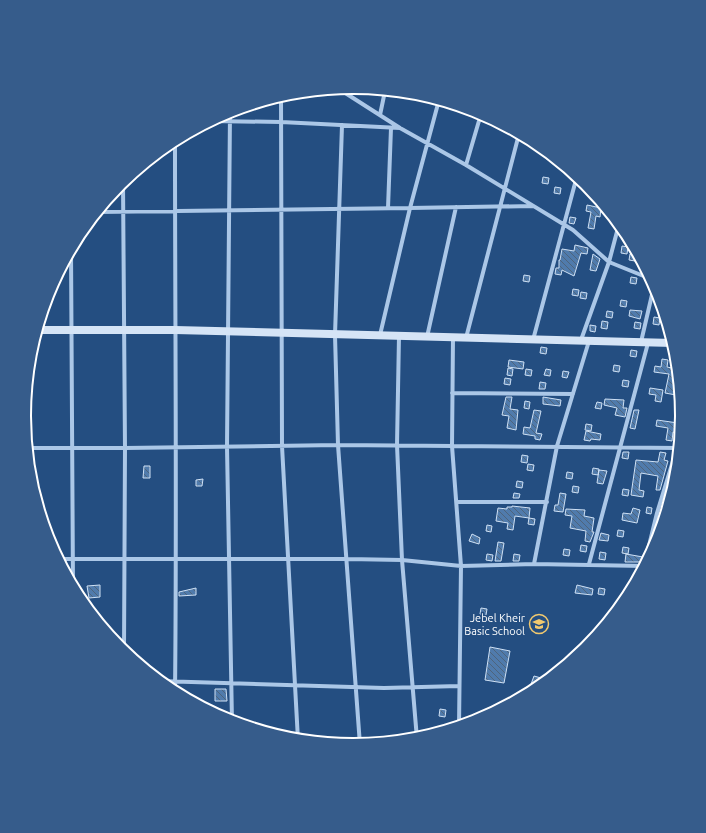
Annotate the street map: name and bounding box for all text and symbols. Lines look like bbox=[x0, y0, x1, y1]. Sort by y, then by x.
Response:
place label: Jebel Kheir Basic School bbox=[464, 612, 526, 637]
school or university icon: Jebel Kheir Basic School bbox=[528, 613, 550, 635]

